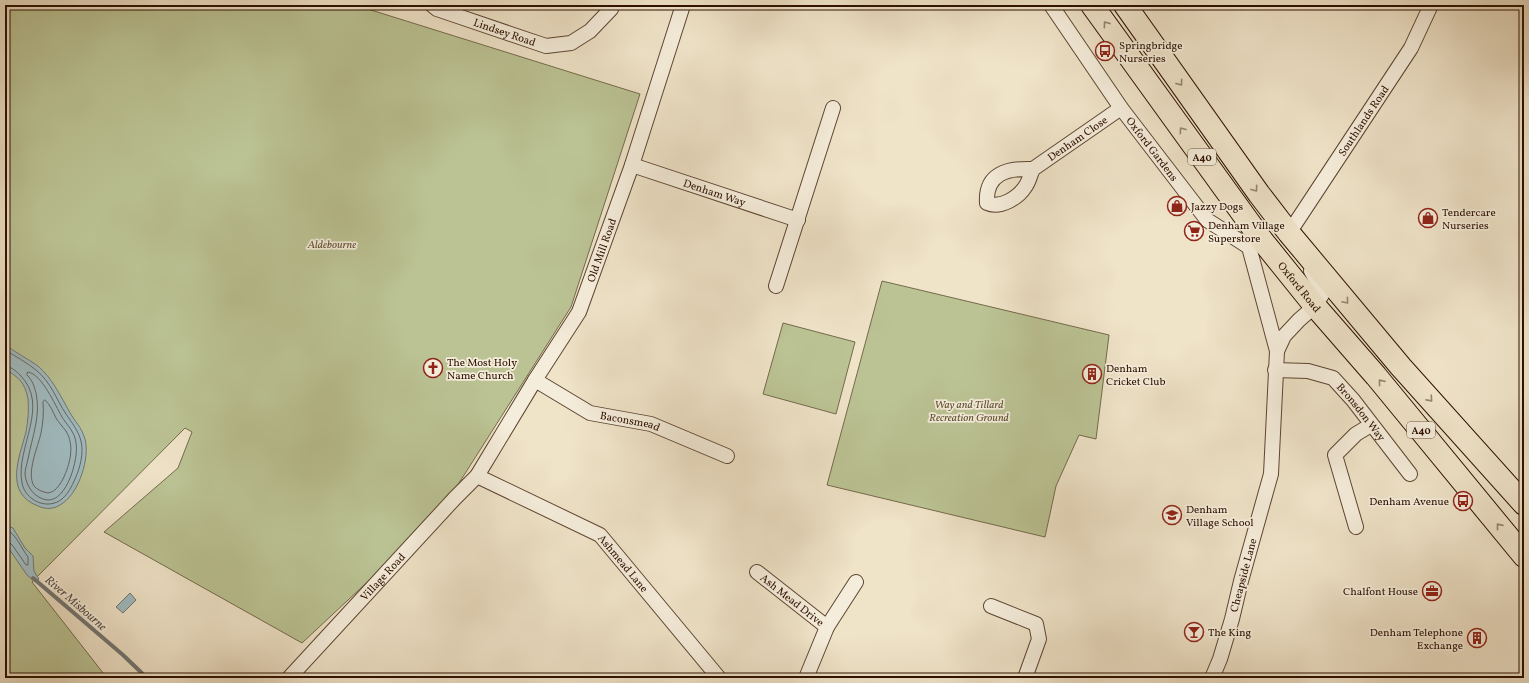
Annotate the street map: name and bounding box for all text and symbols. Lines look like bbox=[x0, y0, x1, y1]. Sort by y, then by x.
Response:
street label: Lindsey Road bbox=[471, 16, 537, 51]
one-way arrow bbox=[1104, 22, 1111, 29]
place label: Springbridge Nurseries bbox=[1119, 39, 1182, 67]
bus stop icon: Springbridge Nurseries bbox=[1094, 40, 1116, 62]
one-way arrow bbox=[1175, 79, 1182, 86]
street label: Southlands Road bbox=[1336, 83, 1393, 160]
street label: Denham Close bbox=[1045, 113, 1111, 166]
street label: Oxford Gardens bbox=[1122, 115, 1181, 185]
one-way arrow bbox=[1180, 127, 1187, 134]
road number: A40 bbox=[1188, 149, 1216, 165]
street label: Denham Way bbox=[681, 176, 747, 211]
one-way arrow bbox=[1250, 184, 1257, 191]
shop icon: Jazzy Dogs bbox=[1166, 195, 1188, 217]
place label: Jazzy Dogs bbox=[1191, 200, 1243, 215]
place label: Tendercare Nurseries bbox=[1442, 206, 1496, 234]
shop icon: Tendercare Nurseries bbox=[1417, 207, 1439, 229]
street label: Old Mill Road bbox=[584, 216, 621, 285]
place label: Denham Village Superstore bbox=[1208, 219, 1285, 247]
supermarket icon: Denham Village Superstore bbox=[1183, 220, 1205, 242]
park label: Aldebourne bbox=[307, 238, 356, 253]
street label: Oxford Road bbox=[1273, 259, 1323, 316]
one-way arrow bbox=[1341, 296, 1348, 303]
place label: The Most Holy Name Church bbox=[447, 356, 517, 384]
church icon: The Most Holy Name Church bbox=[422, 357, 444, 379]
place label: Denham Cricket Club bbox=[1106, 362, 1166, 390]
building icon: Denham Cricket Club bbox=[1081, 363, 1103, 385]
street label: Bronsdon Way bbox=[1332, 380, 1388, 445]
one-way arrow bbox=[1379, 380, 1386, 387]
one-way arrow bbox=[1426, 395, 1433, 402]
park label: Way and Tillard Recreation Ground bbox=[929, 398, 1010, 426]
street label: Baconsmead bbox=[599, 409, 662, 436]
road number: A40 bbox=[1407, 422, 1435, 438]
bus stop icon: Denham Avenue bbox=[1452, 490, 1474, 512]
place label: Denham Avenue bbox=[1369, 495, 1449, 510]
place label: Denham Village School bbox=[1186, 503, 1254, 531]
school or university icon: Denham Village School bbox=[1161, 504, 1183, 526]
one-way arrow bbox=[1497, 523, 1504, 531]
street label: Ashmead Lane bbox=[594, 532, 651, 596]
street label: Cheapside Lane bbox=[1227, 537, 1262, 614]
street label: Village Road bbox=[358, 550, 410, 605]
street label: Ash Mead Drive bbox=[756, 571, 826, 631]
water label: River Misbourne bbox=[41, 572, 110, 635]
office icon: Chalfont House bbox=[1421, 580, 1443, 602]
place label: Chalfont House bbox=[1343, 585, 1418, 600]
bar icon: The King bbox=[1183, 621, 1205, 643]
place label: The King bbox=[1208, 626, 1252, 641]
place label: Denham Telephone Exchange bbox=[1370, 626, 1463, 654]
building icon: Denham Telephone Exchange bbox=[1466, 627, 1488, 649]

